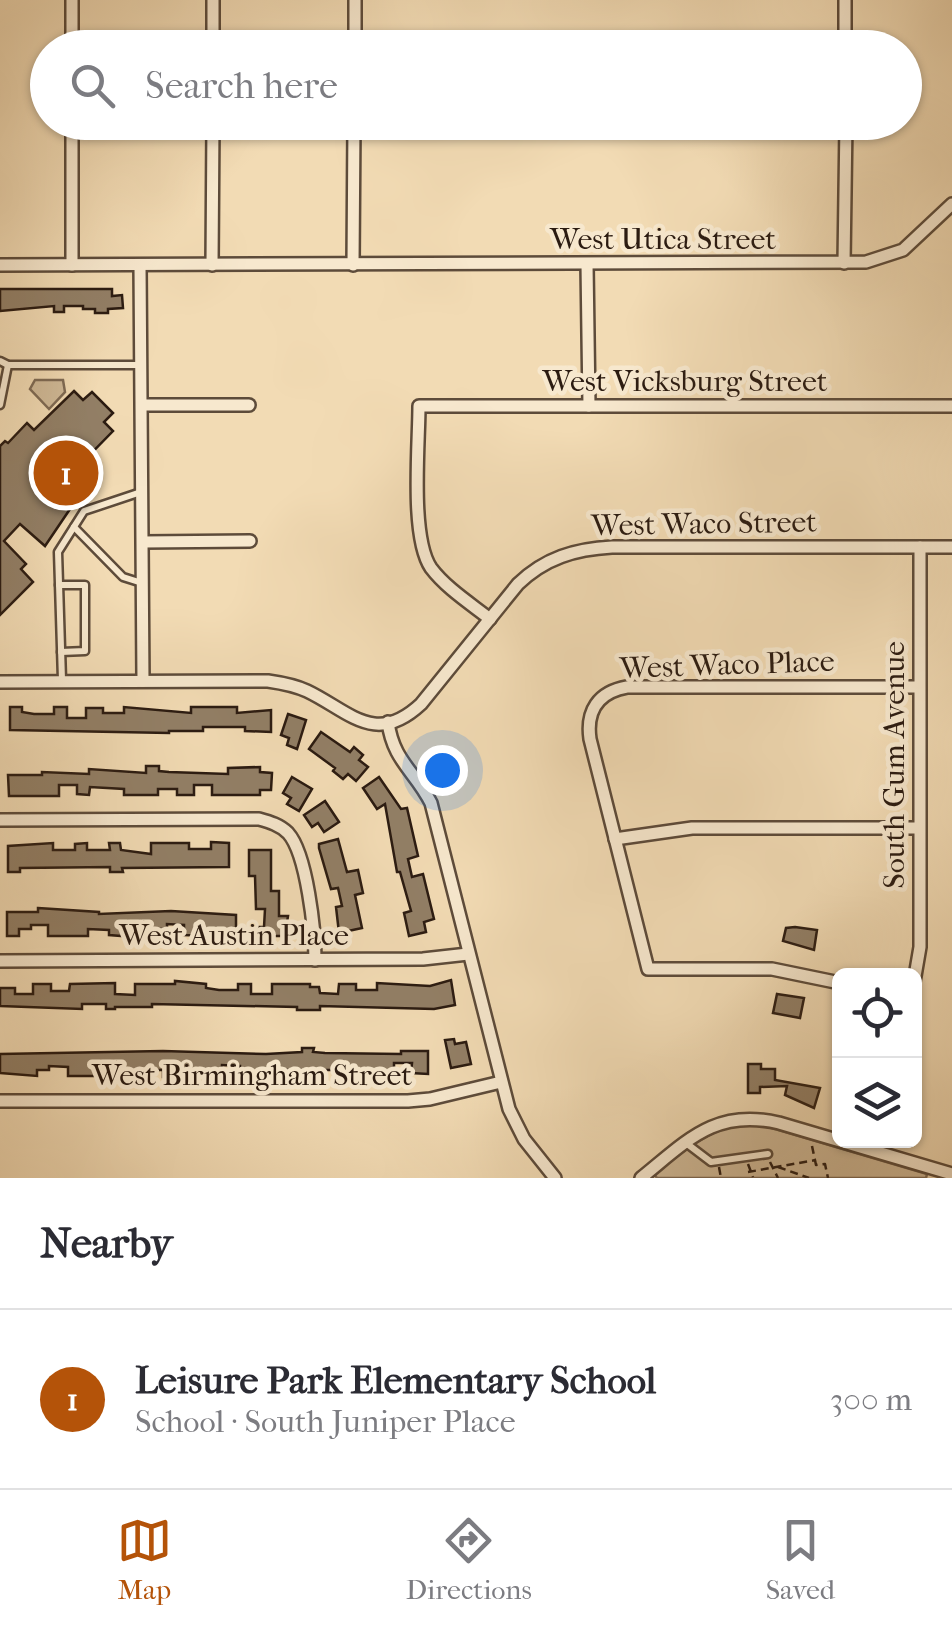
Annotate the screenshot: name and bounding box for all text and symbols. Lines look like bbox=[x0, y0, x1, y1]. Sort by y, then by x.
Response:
search box bbox=[30, 30, 922, 140]
icon: search bbox=[65, 58, 120, 113]
text: Search here bbox=[145, 63, 338, 108]
street label: West Utica Street bbox=[549, 222, 776, 257]
street label: West Vicksburg Street bbox=[542, 364, 828, 399]
pin: 1 bbox=[34, 436, 98, 510]
street label: West Waco Street bbox=[590, 505, 817, 543]
street label: South Gum Avenue bbox=[877, 641, 912, 889]
street label: West Waco Place bbox=[618, 644, 835, 686]
your location bbox=[417, 745, 468, 796]
street label: West Austin Place bbox=[118, 918, 349, 953]
map controls bbox=[832, 968, 922, 1148]
button: locate bbox=[832, 968, 922, 1058]
street label: West Birmingham Street bbox=[91, 1058, 412, 1093]
button: layers bbox=[832, 1058, 922, 1148]
text: Nearby bbox=[40, 1219, 172, 1268]
text: Leisure Park Elementary School bbox=[135, 1358, 656, 1403]
text: 1 bbox=[67, 1381, 78, 1418]
text: 300 m bbox=[830, 1381, 912, 1418]
text: School · South Juniper Place bbox=[135, 1403, 515, 1440]
tab: Map bbox=[117, 1513, 172, 1606]
tab: Directions bbox=[406, 1513, 532, 1606]
tab: Saved bbox=[766, 1513, 835, 1606]

